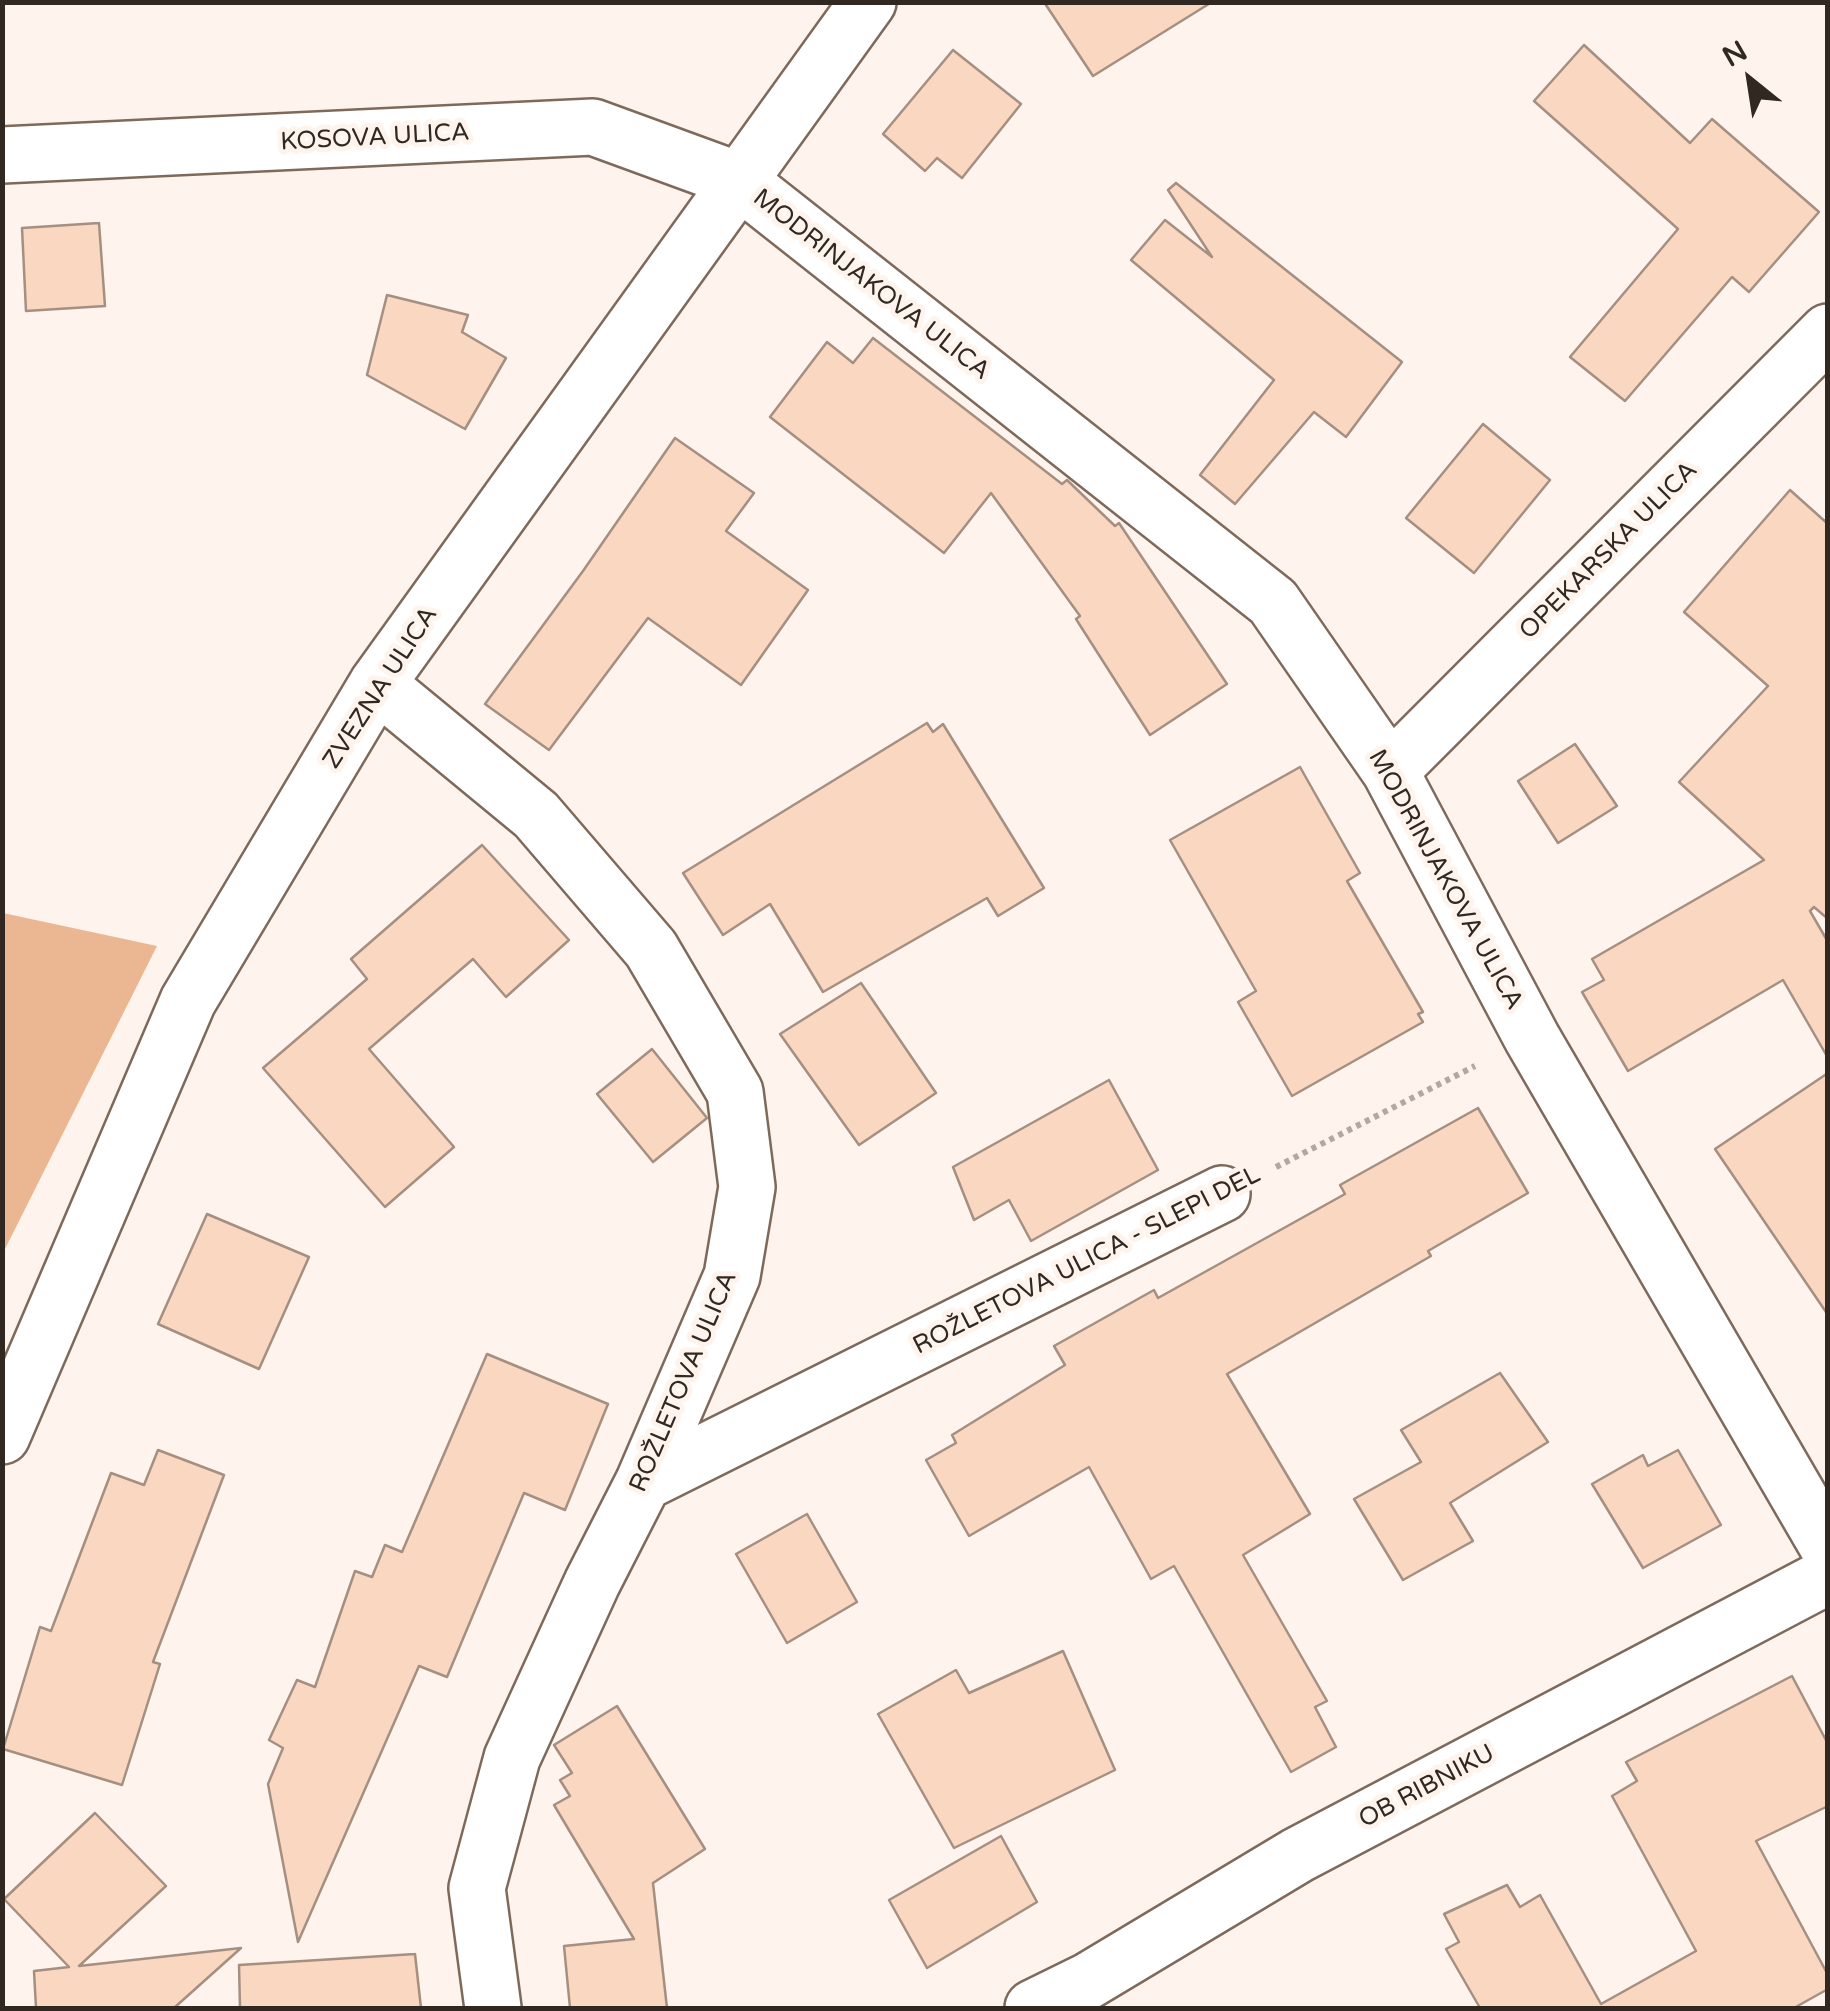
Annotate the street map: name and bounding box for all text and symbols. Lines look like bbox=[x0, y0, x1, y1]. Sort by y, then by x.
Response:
north arrow bbox=[1700, 30, 1800, 130]
text: N bbox=[1717, 34, 1753, 74]
street label: KOSOVA ULICA bbox=[280, 118, 470, 158]
street label: MODRINJAKOVA ULICA bbox=[747, 183, 995, 387]
street label: OPEKARSKA ULICA bbox=[1514, 456, 1704, 646]
street label: ZVEZNA ULICA bbox=[318, 601, 444, 775]
street label: MODRINJAKOVA ULICA bbox=[1361, 745, 1529, 1015]
street label: ROŽLETOVA ULICA - SLEPI DEL bbox=[909, 1160, 1265, 1362]
street label: ROŽLETOVA ULICA bbox=[624, 1267, 744, 1497]
street label: OB RIBNIKU bbox=[1354, 1739, 1500, 1835]

